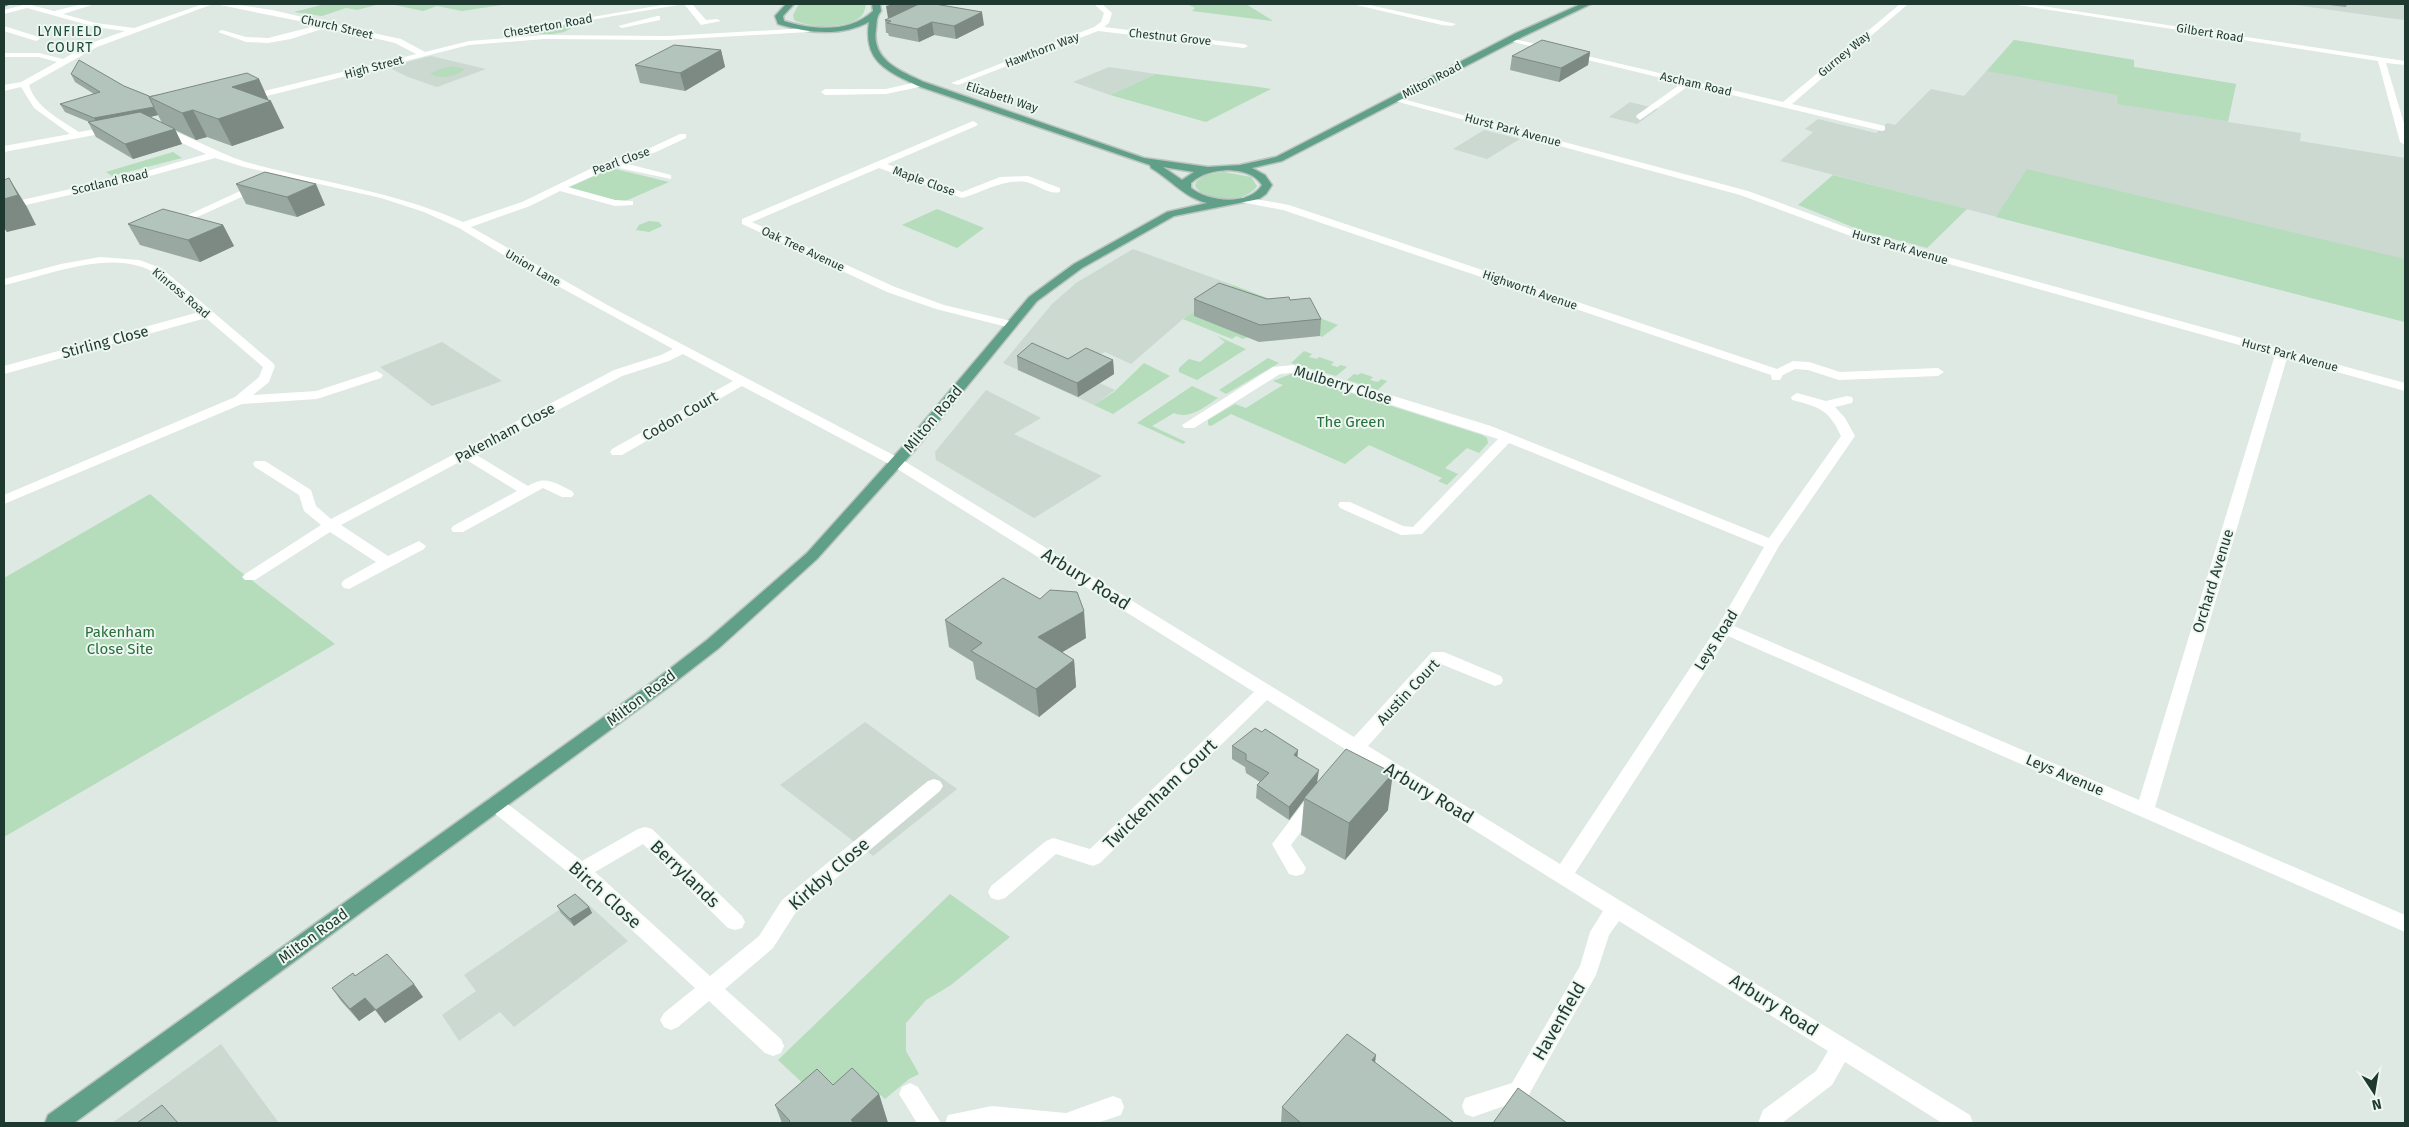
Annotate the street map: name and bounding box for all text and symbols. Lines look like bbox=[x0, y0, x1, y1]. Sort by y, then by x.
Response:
street label: Chesterton Road bbox=[502, 11, 594, 41]
street label: Church Street bbox=[300, 12, 375, 42]
street label: Gilbert Road bbox=[2175, 21, 2245, 45]
district label: LYNFIELD COURT bbox=[37, 23, 103, 56]
street label: Chestnut Grove bbox=[1128, 26, 1212, 48]
street label: Gurney Way bbox=[1815, 28, 1873, 80]
street label: Hawthorn Way bbox=[1003, 29, 1081, 71]
street label: High Street bbox=[343, 52, 406, 82]
street label: Milton Road bbox=[1400, 58, 1464, 102]
street label: Ascham Road bbox=[1659, 69, 1733, 99]
street label: Elizabeth Way bbox=[964, 79, 1040, 115]
street label: Hurst Park Avenue bbox=[1463, 110, 1563, 150]
street label: Pearl Close bbox=[590, 144, 652, 178]
street label: Maple Close bbox=[891, 163, 957, 199]
street label: Scotland Road bbox=[70, 166, 150, 198]
street label: Oak Tree Avenue bbox=[759, 224, 847, 274]
street label: Hurst Park Avenue bbox=[1850, 227, 1950, 267]
street label: Union Lane bbox=[503, 247, 563, 289]
street label: Kinross Road bbox=[149, 265, 213, 321]
street label: Highworth Avenue bbox=[1481, 267, 1579, 313]
street label: Stirling Close bbox=[60, 322, 150, 362]
street label: Hurst Park Avenue bbox=[2240, 335, 2340, 375]
street label: Mulberry Close bbox=[1292, 362, 1394, 408]
street label: Milton Road bbox=[900, 382, 966, 456]
street label: Codon Court bbox=[639, 387, 721, 445]
street label: Pakenham Close bbox=[452, 399, 558, 467]
park label: The Green bbox=[1317, 413, 1385, 431]
street label: Orchard Avenue bbox=[2189, 527, 2237, 635]
street label: Arbury Road bbox=[1038, 543, 1134, 615]
street label: Leys Road bbox=[1690, 606, 1742, 674]
park label: Pakenham Close Site bbox=[85, 623, 155, 658]
street label: Austin Court bbox=[1373, 655, 1443, 729]
street label: Milton Road bbox=[603, 666, 679, 730]
street label: Twickenham Court bbox=[1099, 734, 1222, 854]
street label: Leys Avenue bbox=[2023, 750, 2107, 800]
street label: Arbury Road bbox=[1380, 758, 1478, 828]
street label: Kirkby Close bbox=[784, 833, 874, 915]
street label: Berrylands bbox=[646, 835, 724, 913]
street label: Birch Close bbox=[564, 857, 646, 933]
street label: Milton Road bbox=[275, 905, 351, 967]
street label: Arbury Road bbox=[1726, 969, 1822, 1041]
street label: Havenfield bbox=[1528, 978, 1590, 1064]
north arrow bbox=[2349, 1067, 2399, 1117]
text: N bbox=[2370, 1095, 2383, 1114]

